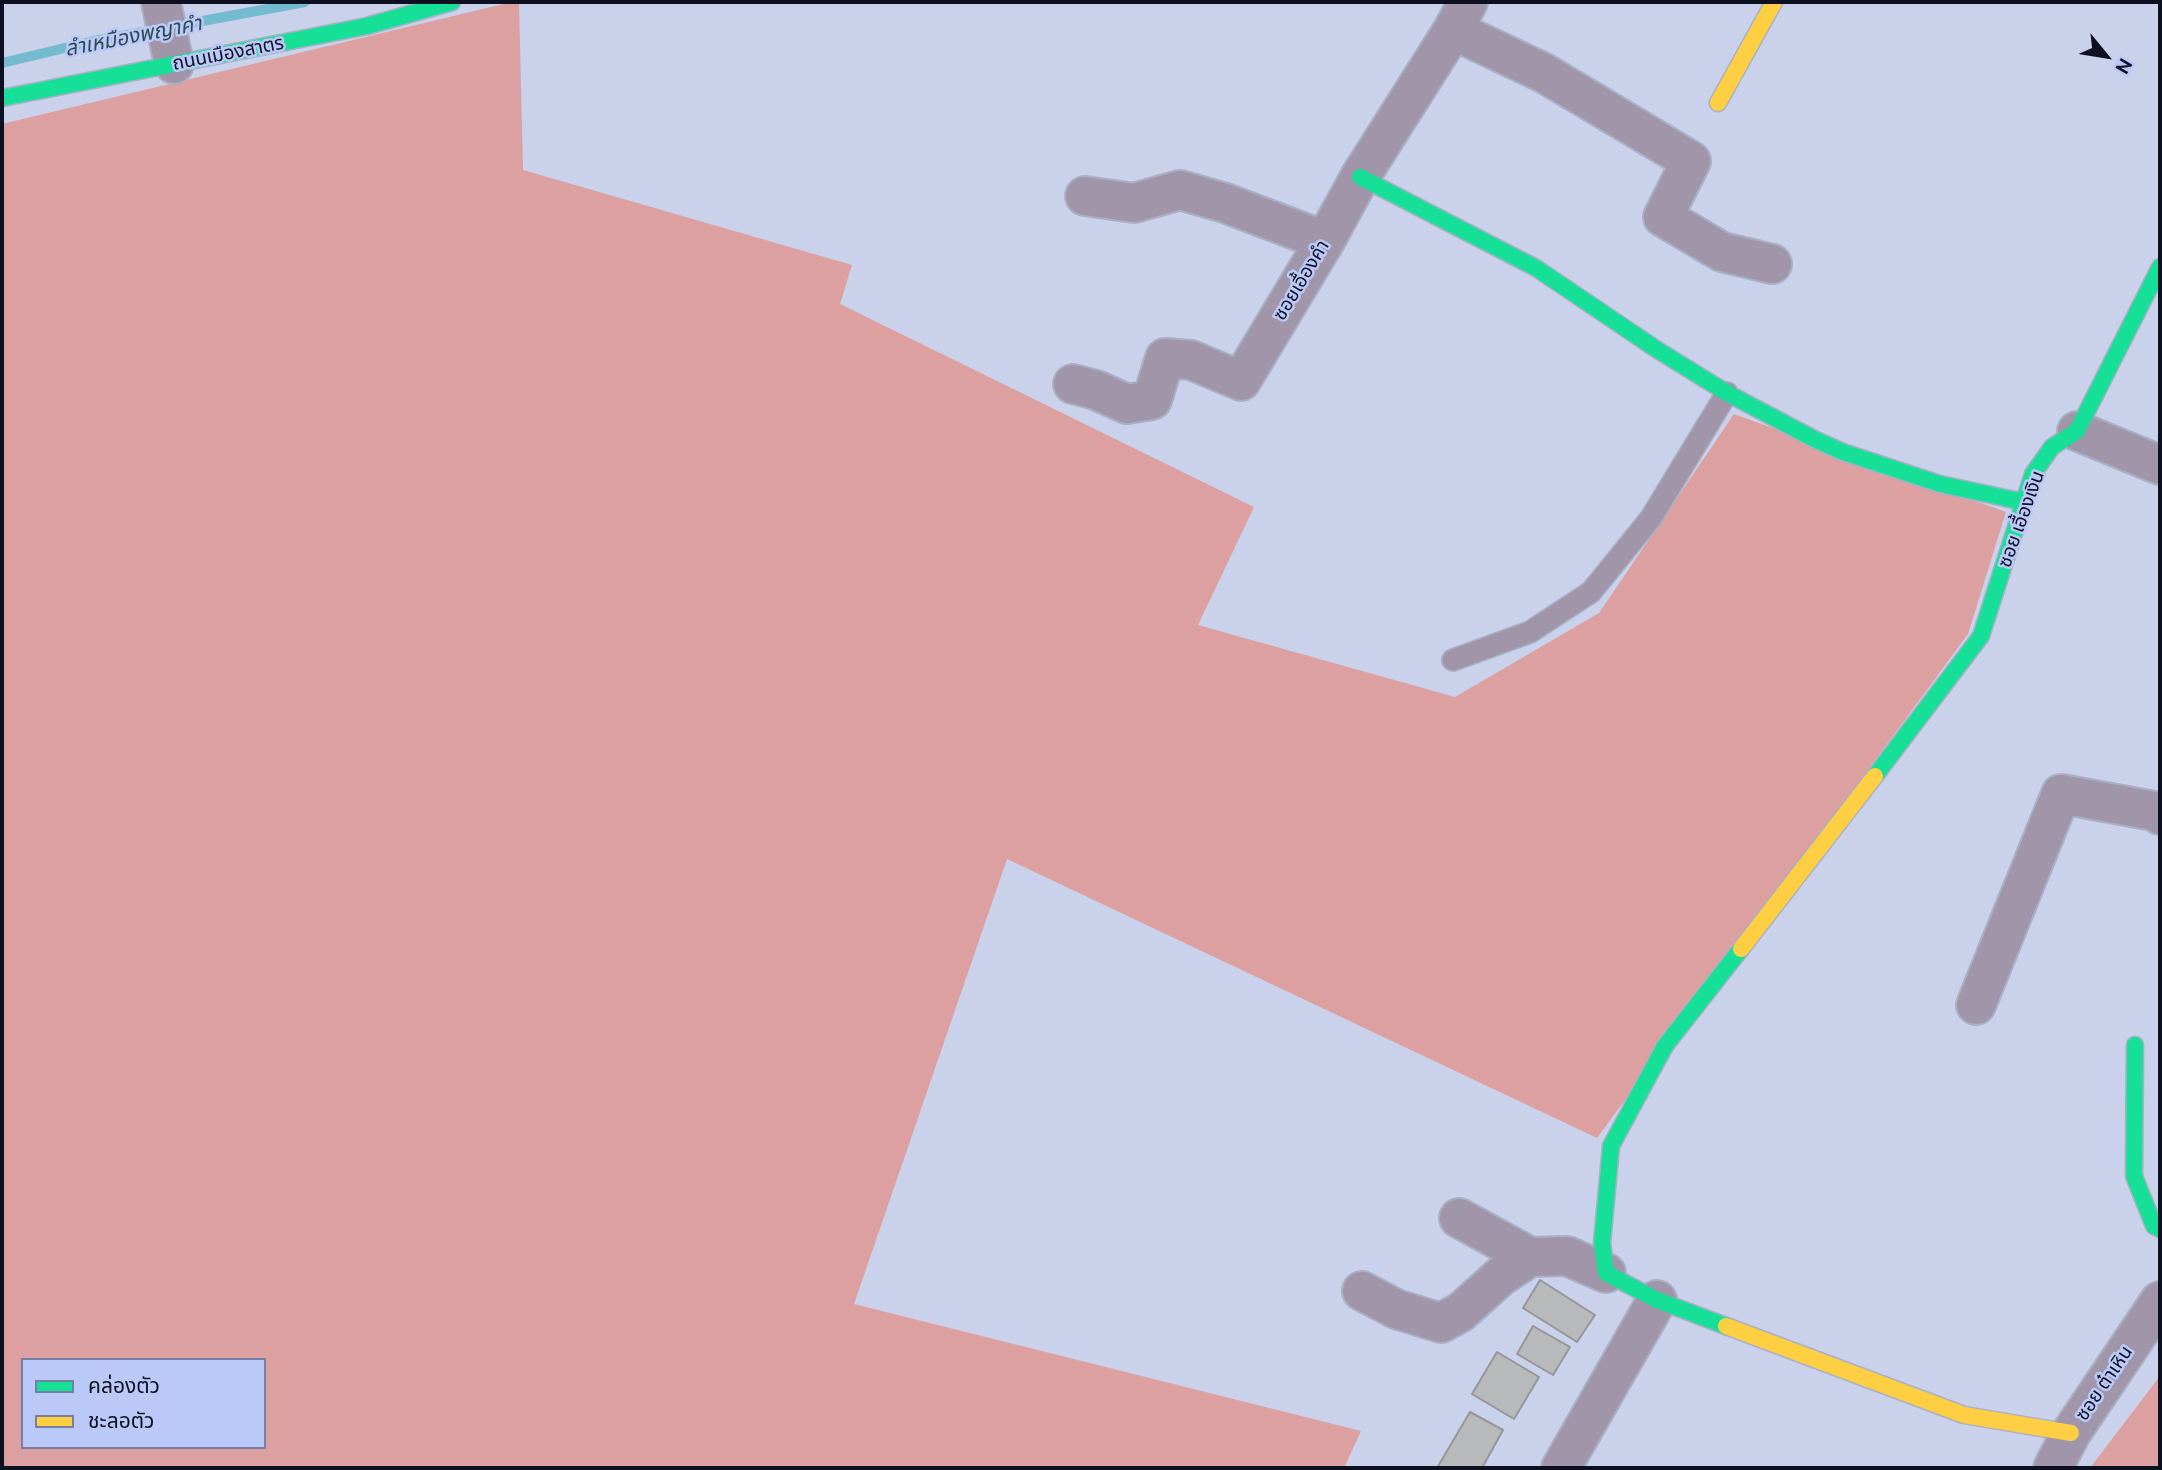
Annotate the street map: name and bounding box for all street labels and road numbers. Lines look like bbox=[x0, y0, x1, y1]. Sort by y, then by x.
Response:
street label: ถนนเมืองสาตร bbox=[170, 31, 286, 75]
street label: ซอยเอื้องคำ bbox=[1268, 236, 1334, 324]
street label: ซอย เอื้องเงิน bbox=[1993, 468, 2049, 570]
street label: ซอย ต๋าเหิน bbox=[2071, 1341, 2137, 1425]

